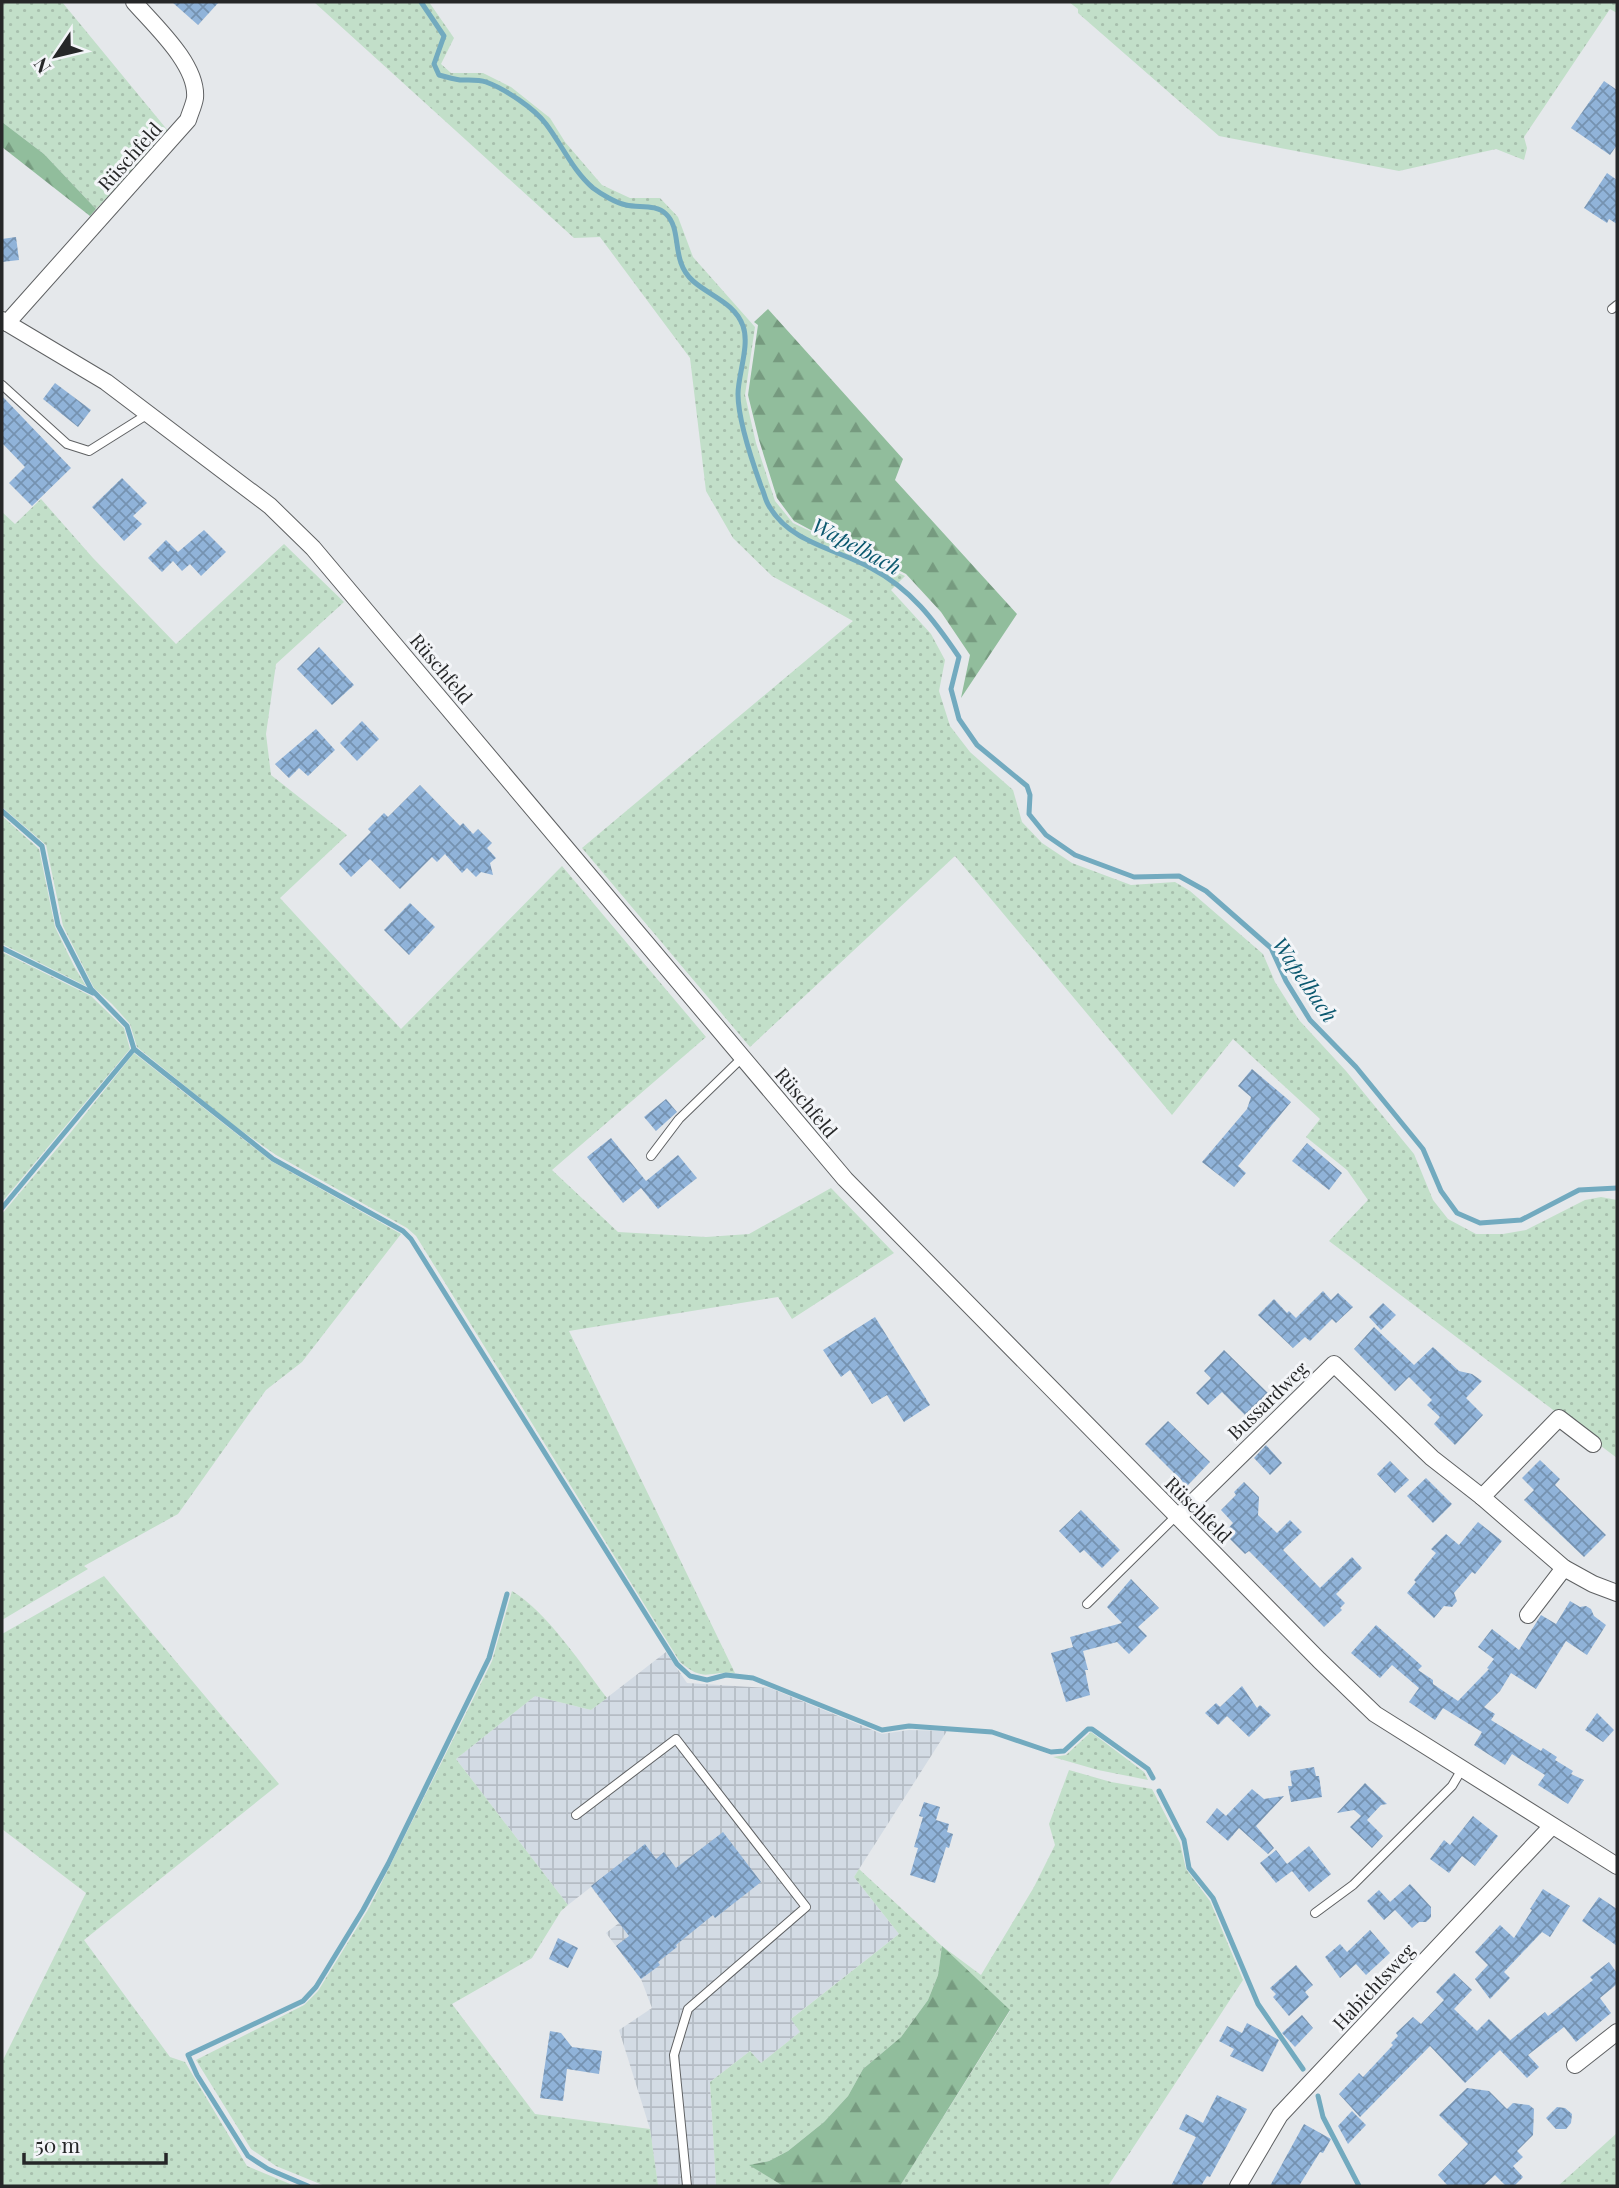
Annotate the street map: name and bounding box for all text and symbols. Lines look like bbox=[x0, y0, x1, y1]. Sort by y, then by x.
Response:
north arrow bbox=[21, 21, 91, 91]
text: N bbox=[27, 53, 56, 79]
street label: Rüschfeld bbox=[91, 116, 167, 196]
water label: Wapelbach bbox=[808, 510, 906, 580]
street label: Rüschfeld bbox=[405, 627, 479, 709]
water label: Wapelbach bbox=[1267, 931, 1345, 1027]
street label: Rüschfeld bbox=[770, 1061, 844, 1143]
street label: Bussardweg bbox=[1221, 1355, 1313, 1445]
street label: Rüschfeld bbox=[1160, 1470, 1238, 1548]
street label: Habichtsweg bbox=[1326, 1937, 1420, 2035]
scale bar bbox=[24, 2122, 166, 2166]
text: 50 m bbox=[35, 2130, 81, 2158]

